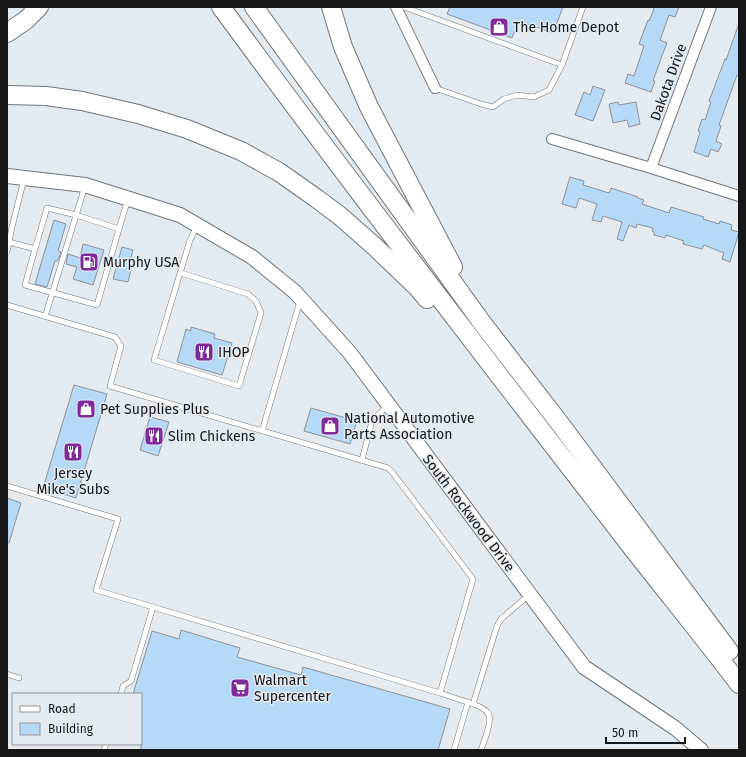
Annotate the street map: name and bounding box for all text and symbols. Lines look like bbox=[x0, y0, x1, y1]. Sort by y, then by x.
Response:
shop icon: The Home Depot bbox=[488, 16, 510, 38]
place label: The Home Depot bbox=[513, 19, 620, 36]
street label: Dakota Drive bbox=[647, 41, 690, 123]
fuel station icon: Murphy USA bbox=[78, 251, 100, 273]
place label: Murphy USA bbox=[103, 254, 179, 271]
restaurant icon: IHOP bbox=[193, 341, 215, 363]
place label: IHOP bbox=[218, 344, 249, 361]
shop icon: Pet Supplies Plus bbox=[75, 398, 97, 420]
place label: Pet Supplies Plus bbox=[100, 401, 210, 418]
place label: National Automotive Parts Association bbox=[344, 410, 475, 443]
shop icon: National Automotive Parts Association bbox=[319, 415, 341, 437]
restaurant icon: Slim Chickens bbox=[143, 425, 165, 447]
place label: Slim Chickens bbox=[168, 428, 256, 445]
restaurant icon: Jersey Mike's Subs bbox=[62, 441, 84, 463]
street label: South Rockwood Drive bbox=[419, 451, 518, 575]
place label: Jersey Mike's Subs bbox=[36, 465, 110, 498]
place label: Walmart Supercenter bbox=[254, 672, 331, 705]
supermarket icon: Walmart Supercenter bbox=[229, 677, 251, 699]
legend bbox=[12, 693, 142, 745]
text: Road bbox=[48, 702, 76, 716]
scale bar bbox=[606, 719, 685, 745]
text: Building bbox=[48, 722, 94, 736]
text: 50 m bbox=[612, 726, 638, 740]

